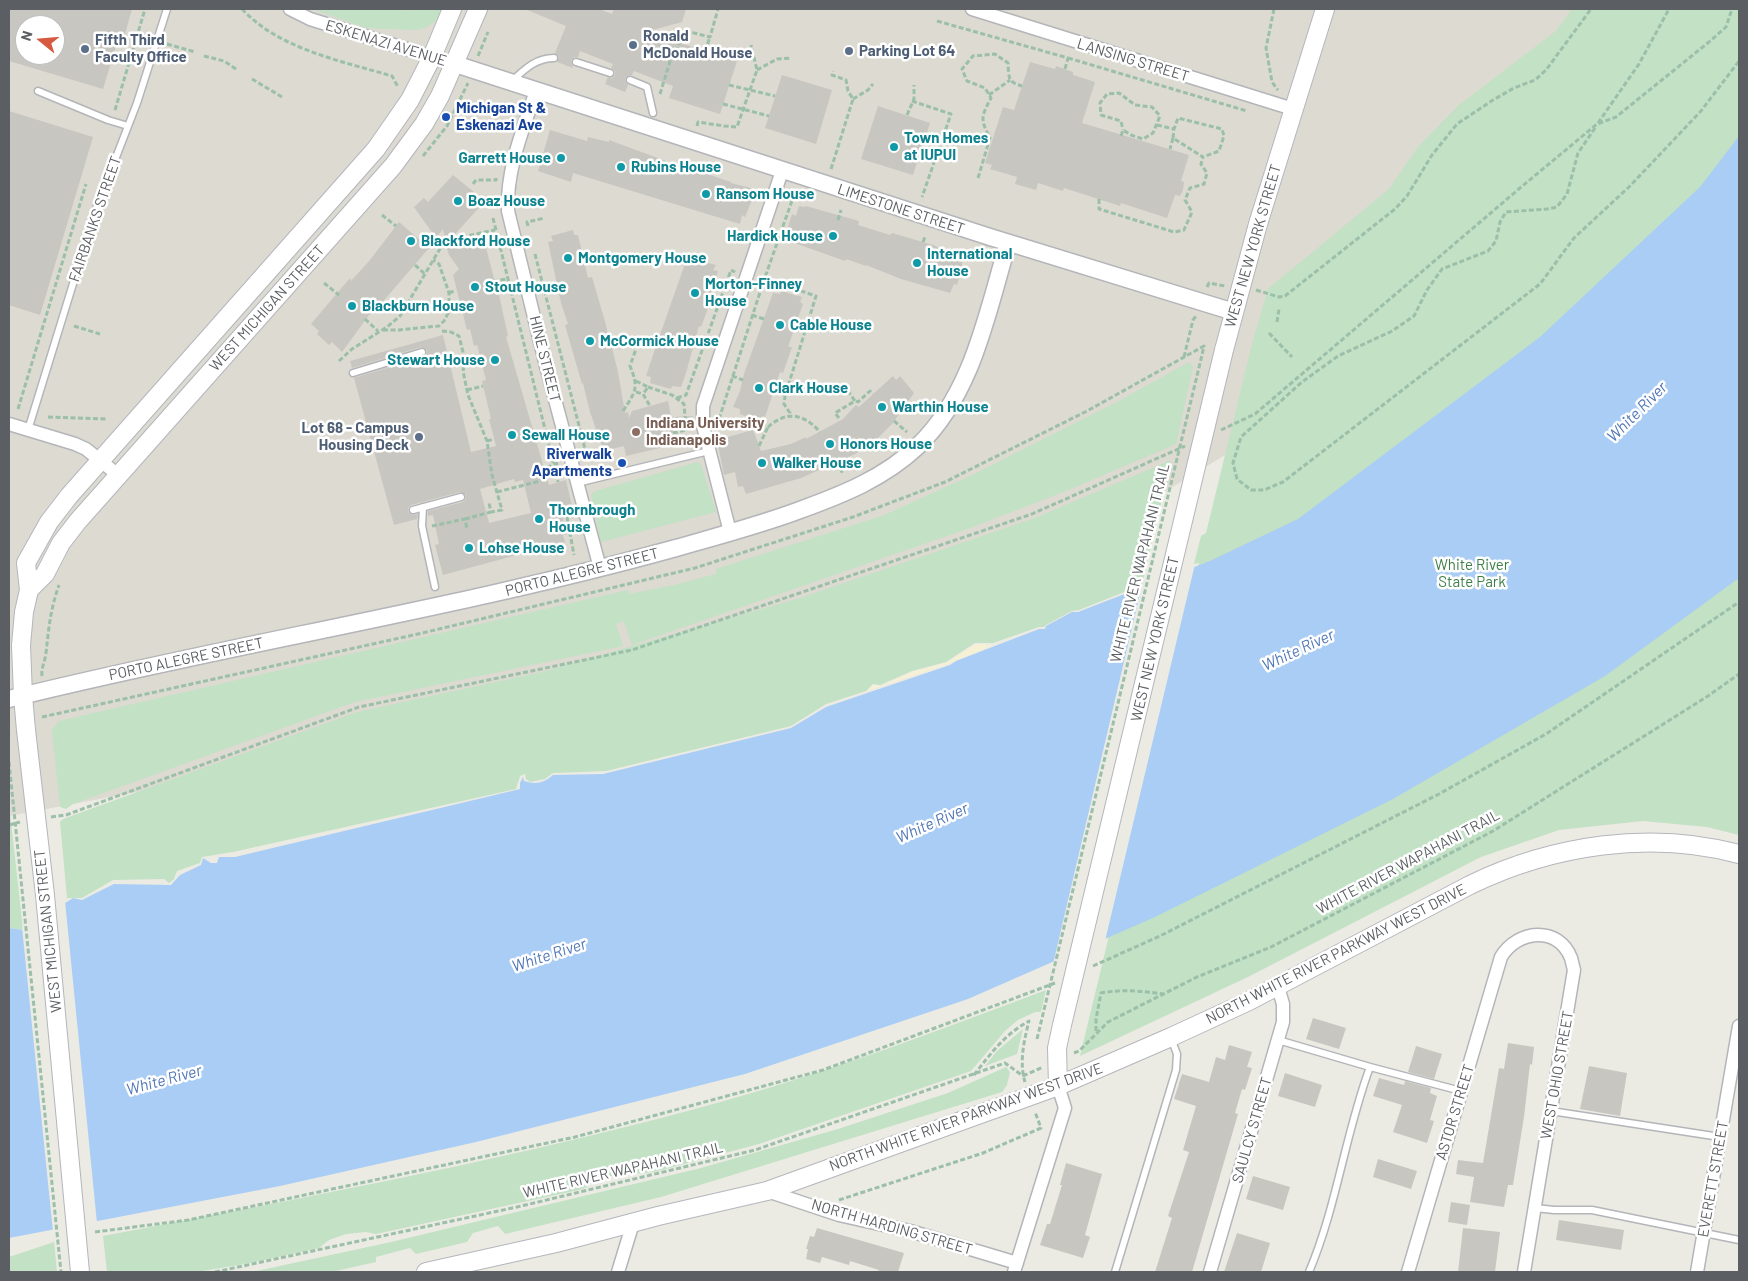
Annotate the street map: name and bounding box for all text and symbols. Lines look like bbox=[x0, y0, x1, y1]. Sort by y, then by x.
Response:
north arrow bbox=[15, 15, 65, 65]
street label: ESKENAZI AVENUE bbox=[323, 16, 449, 70]
place label: Ronald McDonald House bbox=[643, 27, 752, 62]
text: N bbox=[17, 29, 36, 43]
place label: Fifth Third Faculty Office bbox=[95, 31, 187, 66]
street label: LANSING STREET bbox=[1075, 34, 1191, 86]
marker: Ronald McDonald House bbox=[627, 39, 639, 51]
place label: Parking Lot 64 bbox=[859, 42, 955, 60]
marker: Fifth Third Faculty Office bbox=[79, 43, 91, 55]
marker: Parking Lot 64 bbox=[843, 45, 855, 57]
place label: Michigan St & Eskenazi Ave bbox=[456, 99, 546, 134]
marker: Michigan St & Eskenazi Ave bbox=[440, 111, 452, 123]
place label: Town Homes at IUPUI bbox=[904, 129, 988, 164]
marker: Town Homes at IUPUI bbox=[888, 141, 900, 153]
place label: Garrett House bbox=[459, 149, 551, 167]
marker: Garrett House bbox=[555, 152, 567, 164]
street label: FAIRBANKS STREET bbox=[65, 154, 125, 284]
place label: Rubins House bbox=[631, 158, 721, 176]
marker: Rubins House bbox=[615, 161, 627, 173]
street label: WEST NEW YORK STREET bbox=[1221, 162, 1285, 330]
street label: LIMESTONE STREET bbox=[835, 180, 967, 238]
place label: Ransom House bbox=[716, 185, 814, 203]
marker: Ransom House bbox=[700, 188, 712, 200]
place label: Boaz House bbox=[468, 192, 545, 210]
marker: Boaz House bbox=[452, 195, 464, 207]
place label: Hardick House bbox=[727, 227, 823, 245]
marker: Hardick House bbox=[827, 230, 839, 242]
place label: Blackford House bbox=[421, 232, 530, 250]
marker: Blackford House bbox=[405, 235, 417, 247]
street label: WEST MICHIGAN STREET bbox=[206, 241, 328, 375]
place label: International House bbox=[927, 245, 1012, 280]
place label: Montgomery House bbox=[578, 249, 706, 267]
marker: Montgomery House bbox=[562, 252, 574, 264]
marker: International House bbox=[911, 257, 923, 269]
place label: Morton-Finney House bbox=[705, 275, 802, 310]
place label: Stout House bbox=[485, 278, 566, 296]
marker: Stout House bbox=[469, 281, 481, 293]
marker: Morton-Finney House bbox=[689, 287, 701, 299]
place label: Blackburn House bbox=[362, 297, 474, 315]
marker: Blackburn House bbox=[346, 300, 358, 312]
street label: HINE STREET bbox=[526, 314, 564, 404]
place label: Cable House bbox=[790, 316, 872, 334]
marker: Cable House bbox=[774, 319, 786, 331]
place label: McCormick House bbox=[600, 332, 719, 350]
marker: McCormick House bbox=[584, 335, 596, 347]
place label: Stewart House bbox=[387, 351, 485, 369]
marker: Stewart House bbox=[489, 354, 501, 366]
water label: White River bbox=[1603, 378, 1671, 446]
place label: Clark House bbox=[769, 379, 848, 397]
marker: Clark House bbox=[753, 382, 765, 394]
place label: Warthin House bbox=[892, 398, 989, 416]
marker: Warthin House bbox=[876, 401, 888, 413]
place label: Indiana University Indianapolis bbox=[646, 414, 765, 449]
place label: Lot 68 - Campus Housing Deck bbox=[302, 419, 409, 454]
place label: Sewall House bbox=[522, 426, 610, 444]
marker: Indiana University Indianapolis bbox=[630, 426, 642, 438]
marker: Sewall House bbox=[506, 429, 518, 441]
marker: Lot 68 - Campus Housing Deck bbox=[413, 431, 425, 443]
place label: Honors House bbox=[840, 435, 932, 453]
marker: Honors House bbox=[824, 438, 836, 450]
place label: Riverwalk Apartments bbox=[532, 445, 612, 480]
place label: Walker House bbox=[772, 454, 862, 472]
marker: Riverwalk Apartments bbox=[616, 457, 628, 469]
marker: Walker House bbox=[756, 457, 768, 469]
street label: WHITE RIVER WAPAHANI TRAIL bbox=[1106, 461, 1174, 665]
place label: Thornbrough House bbox=[549, 501, 635, 536]
marker: Thornbrough House bbox=[533, 513, 545, 525]
place label: Lohse House bbox=[479, 539, 565, 557]
marker: Lohse House bbox=[463, 542, 475, 554]
street label: PORTO ALEGRE STREET bbox=[503, 544, 661, 600]
street label: WEST NEW YORK STREET bbox=[1127, 555, 1183, 723]
park label: White River State Park bbox=[1435, 556, 1509, 591]
water label: White River bbox=[1259, 625, 1337, 675]
street label: PORTO ALEGRE STREET bbox=[107, 634, 265, 684]
water label: White River bbox=[893, 799, 971, 847]
street label: WHITE RIVER WAPAHANI TRAIL bbox=[1313, 806, 1503, 918]
street label: WEST MICHIGAN STREET bbox=[30, 849, 66, 1013]
street label: NORTH WHITE RIVER PARKWAY WEST DRIVE bbox=[1203, 880, 1469, 1028]
water label: White River bbox=[509, 934, 589, 976]
street label: WEST OHIO STREET bbox=[1537, 1009, 1577, 1141]
street label: NORTH WHITE RIVER PARKWAY WEST DRIVE bbox=[827, 1059, 1105, 1175]
water label: White River bbox=[124, 1061, 204, 1099]
street label: ASTOR STREET bbox=[1432, 1062, 1478, 1162]
street label: SAULCY STREET bbox=[1228, 1075, 1276, 1185]
street label: EVERETT STREET bbox=[1694, 1119, 1732, 1239]
street label: WHITE RIVER WAPAHANI TRAIL bbox=[521, 1138, 725, 1202]
street label: NORTH HARDING STREET bbox=[809, 1195, 975, 1259]

